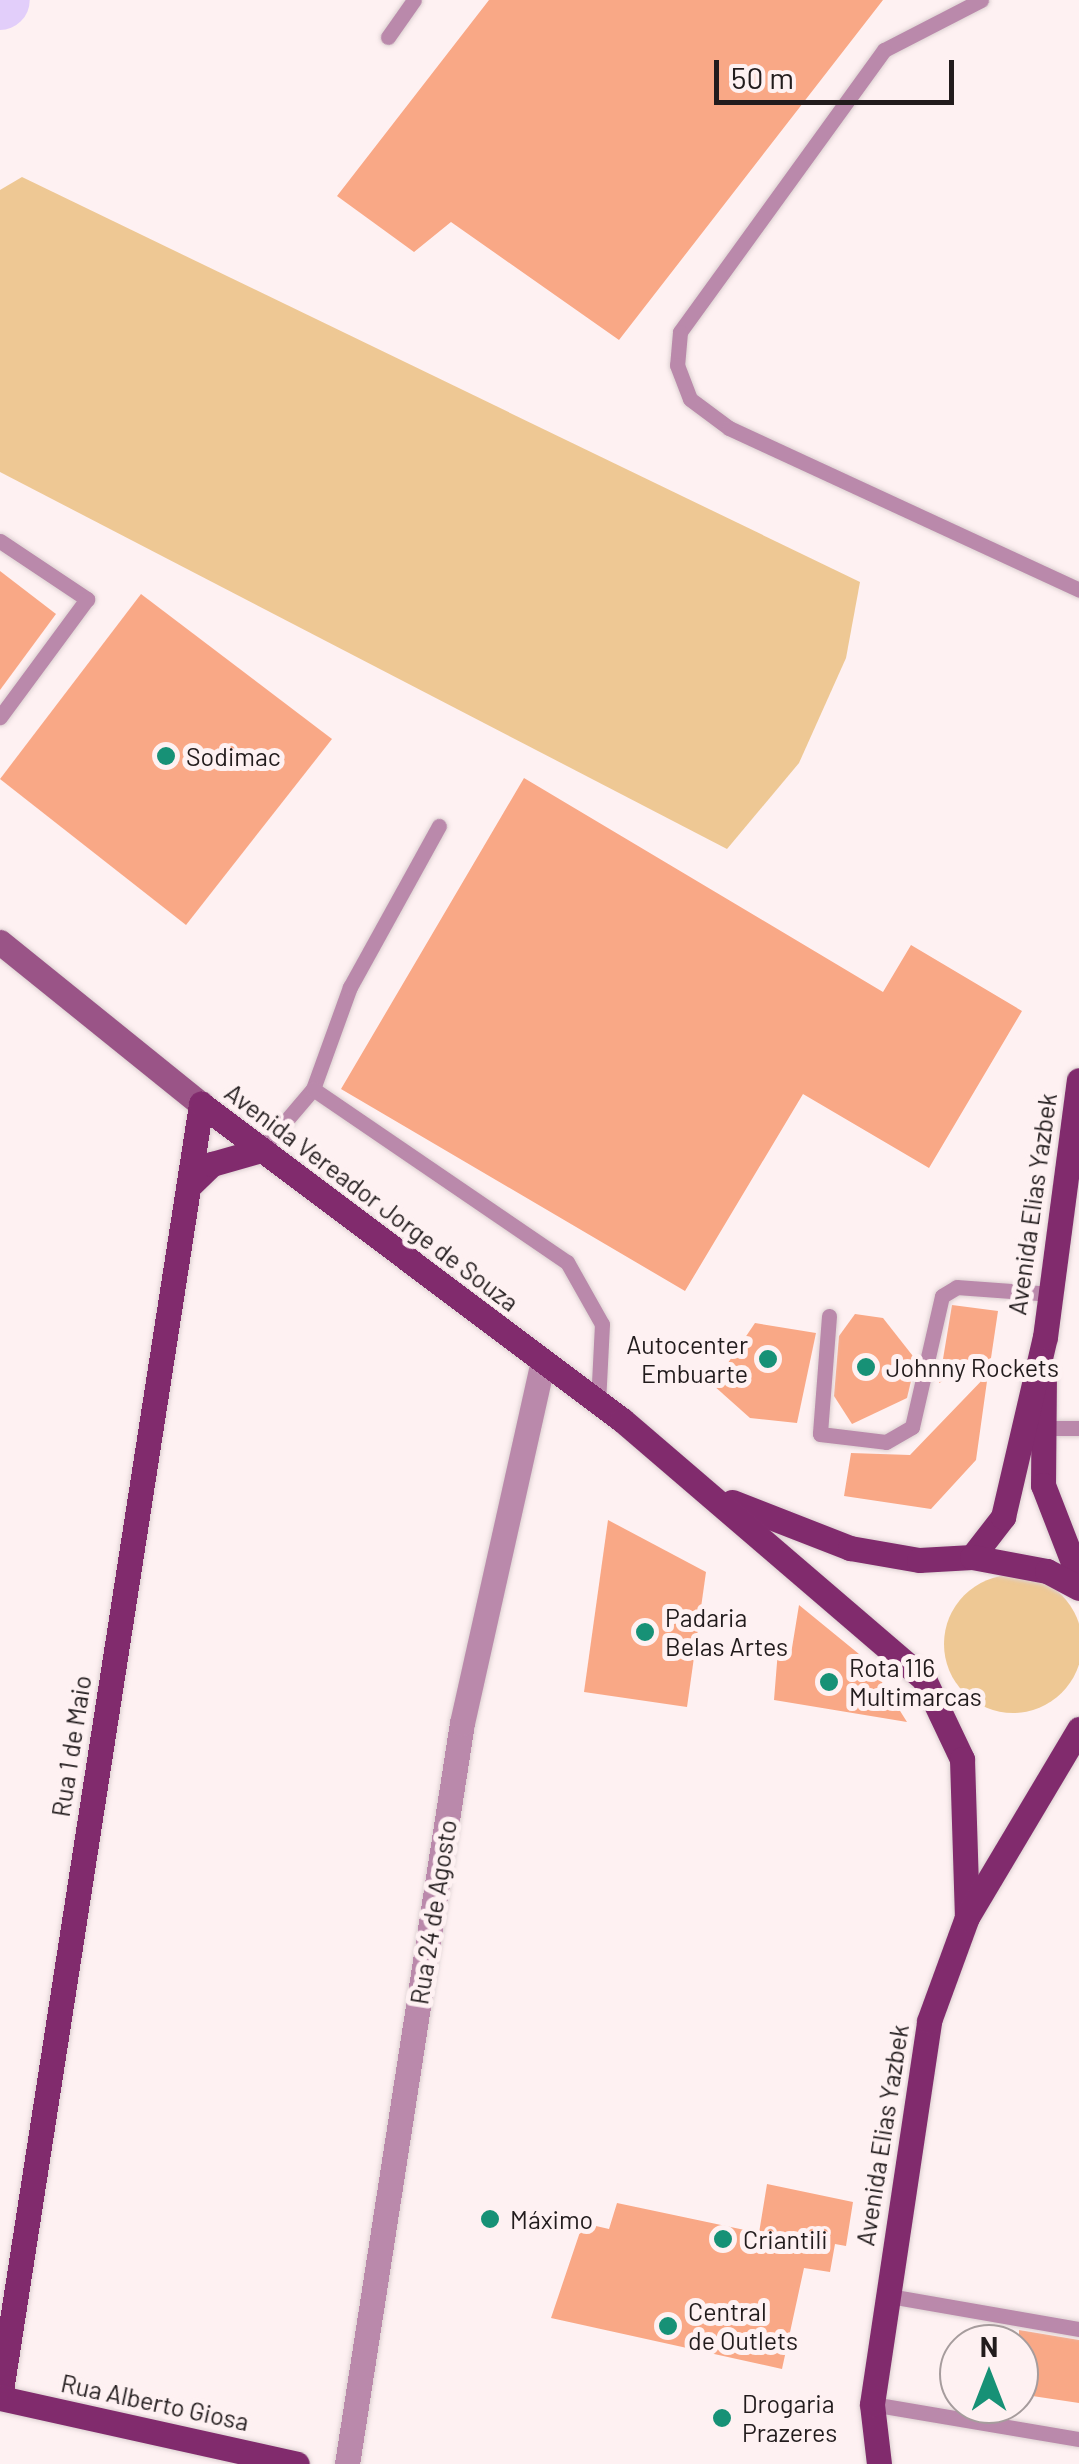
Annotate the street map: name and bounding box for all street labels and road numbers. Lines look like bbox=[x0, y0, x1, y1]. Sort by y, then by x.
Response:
street label: Avenida Vereador Jorge de Souza bbox=[219, 1077, 525, 1317]
street label: Avenida Elias Yazbek bbox=[1002, 1091, 1062, 1317]
street label: Rua 1 de Maio bbox=[45, 1673, 97, 1819]
street label: Rua 24 de Agosto bbox=[404, 1817, 462, 2007]
street label: Avenida Elias Yazbek bbox=[850, 2022, 914, 2248]
street label: Rua Alberto Giosa bbox=[58, 2367, 252, 2437]

